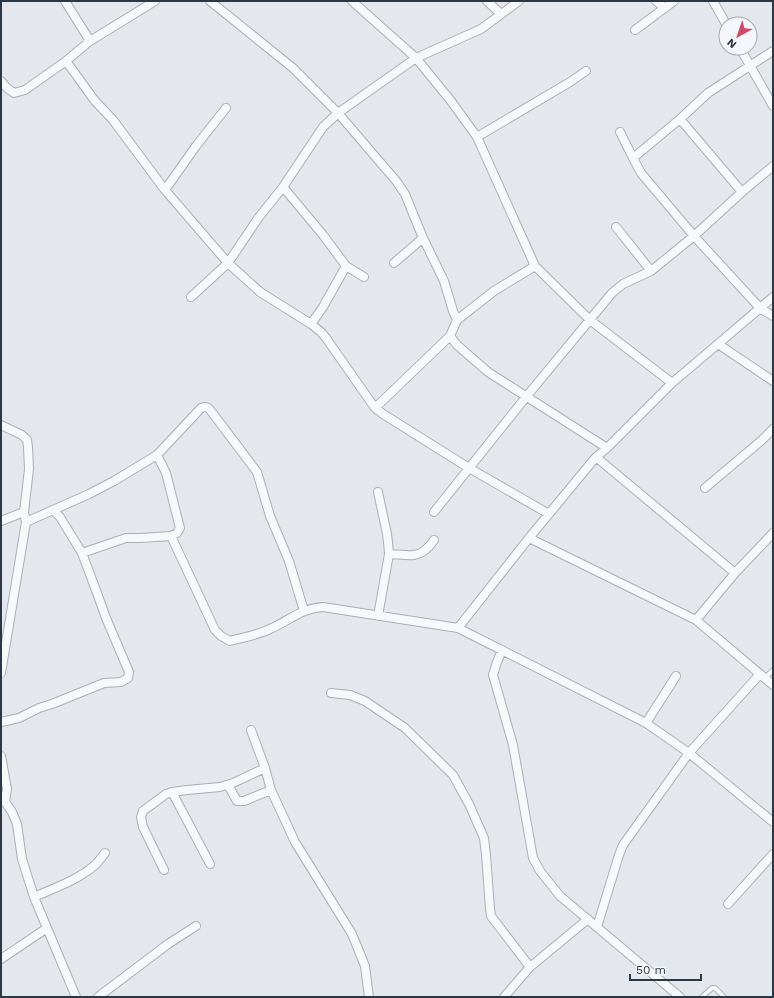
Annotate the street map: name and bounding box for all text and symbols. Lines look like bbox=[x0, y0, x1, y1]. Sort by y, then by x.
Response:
north arrow bbox=[718, 16, 758, 56]
text: N bbox=[725, 36, 739, 51]
scale bar bbox=[630, 956, 701, 982]
text: 50 m bbox=[636, 963, 666, 977]

